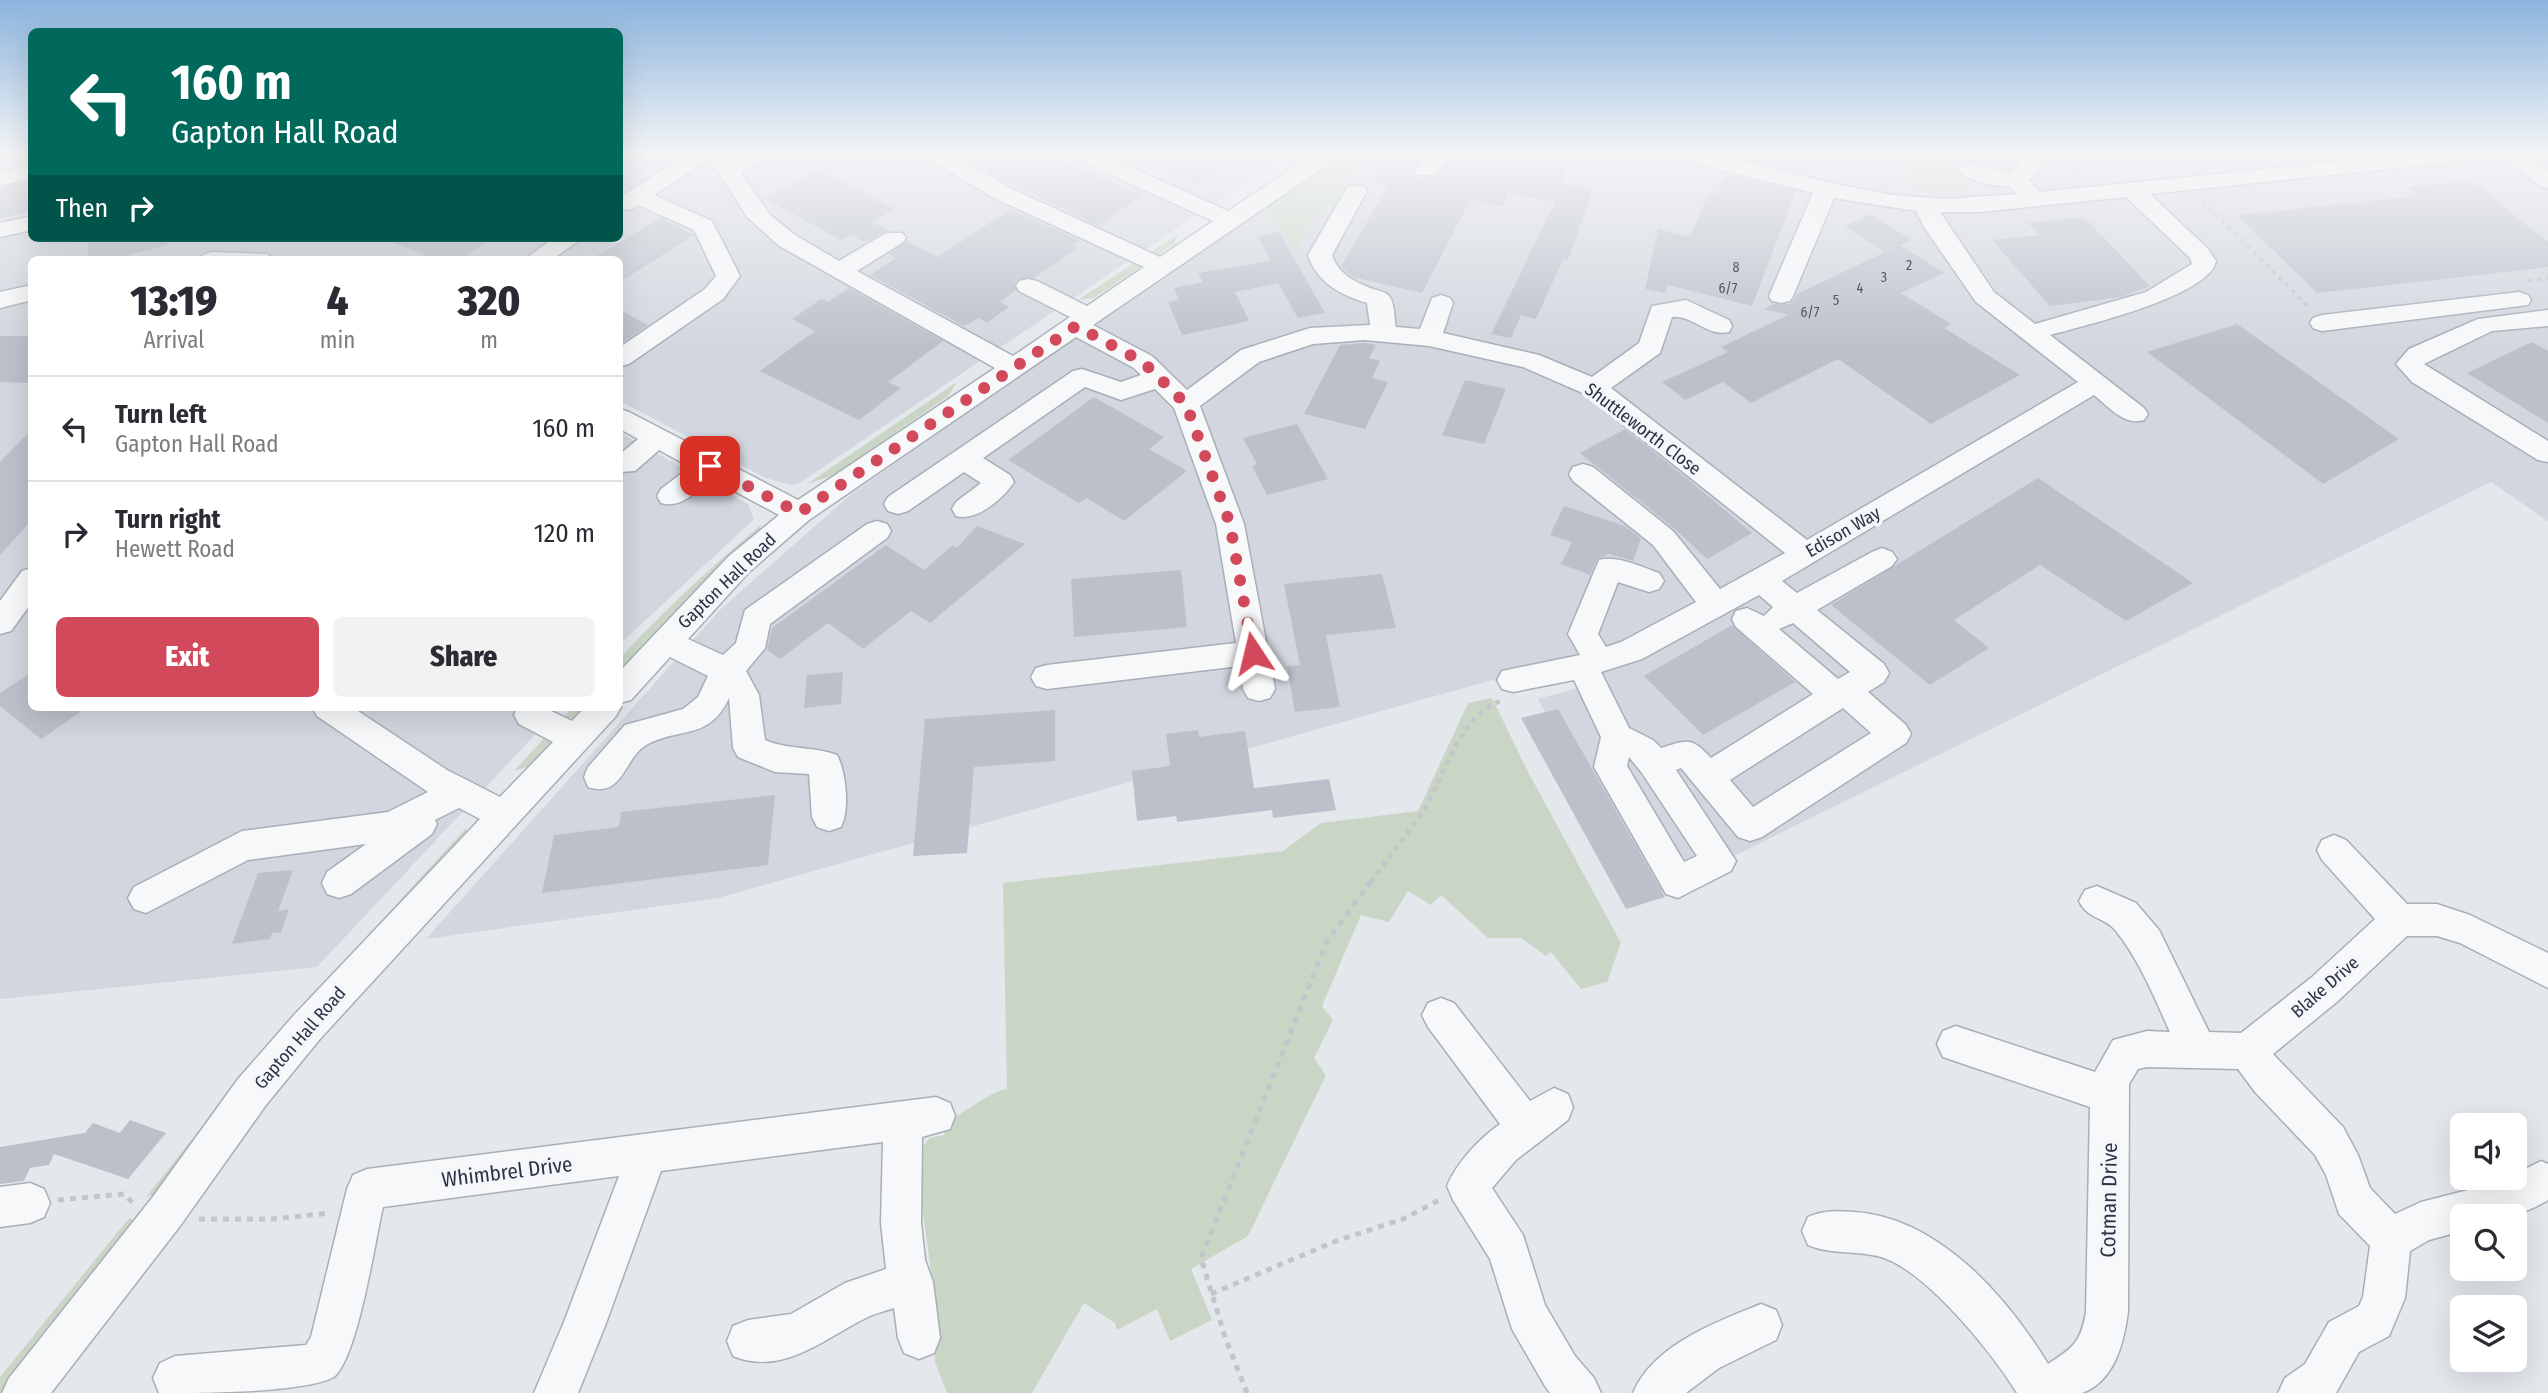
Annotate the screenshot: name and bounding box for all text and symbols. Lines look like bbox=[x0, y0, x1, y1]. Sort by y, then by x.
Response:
text: 160 m bbox=[171, 53, 292, 112]
icon: left bbox=[56, 56, 147, 147]
text: Gapton Hall Road bbox=[171, 113, 399, 151]
icon: right bbox=[122, 189, 160, 227]
text: Then bbox=[56, 193, 108, 224]
house number: 2 bbox=[1906, 257, 1912, 274]
house number: 8 bbox=[1733, 259, 1740, 276]
house number: 3 bbox=[1881, 269, 1887, 286]
text: 13:19 bbox=[130, 276, 217, 326]
text: 4 bbox=[327, 276, 349, 326]
text: 320 bbox=[458, 276, 521, 326]
house number: 6/7 bbox=[1719, 280, 1738, 297]
house number: 4 bbox=[1857, 280, 1864, 297]
house number: 5 bbox=[1833, 292, 1839, 309]
house number: 6/7 bbox=[1801, 304, 1820, 321]
text: Arrival bbox=[143, 326, 204, 354]
text: min bbox=[320, 326, 355, 354]
text: m bbox=[480, 326, 498, 354]
street label: Shuttleworth Close bbox=[1581, 378, 1706, 480]
text: Turn left bbox=[115, 399, 207, 430]
icon: left bbox=[56, 410, 94, 448]
text: 160 m bbox=[532, 413, 595, 444]
text: Gapton Hall Road bbox=[115, 430, 279, 458]
pin bbox=[680, 436, 740, 496]
icon: arrive bbox=[691, 447, 729, 485]
street label: Edison Way bbox=[1802, 502, 1884, 562]
text: Turn right bbox=[115, 504, 221, 535]
icon: right bbox=[56, 515, 94, 553]
text: 120 m bbox=[534, 518, 595, 549]
street label: Gapton Hall Road bbox=[673, 529, 781, 633]
text: Hewett Road bbox=[115, 535, 235, 563]
position arrow bbox=[1216, 616, 1290, 690]
button: Exit bbox=[56, 617, 319, 697]
button: Share bbox=[333, 617, 595, 697]
street label: Blake Drive bbox=[2287, 951, 2364, 1022]
street label: Gapton Hall Road bbox=[250, 982, 350, 1094]
map controls bbox=[2450, 1113, 2527, 1372]
button: sound bbox=[2450, 1113, 2527, 1190]
street label: Cotman Drive bbox=[2095, 1142, 2123, 1258]
street label: Whimbrel Drive bbox=[440, 1151, 574, 1193]
button: search bbox=[2450, 1204, 2527, 1281]
button: layers bbox=[2450, 1295, 2527, 1372]

